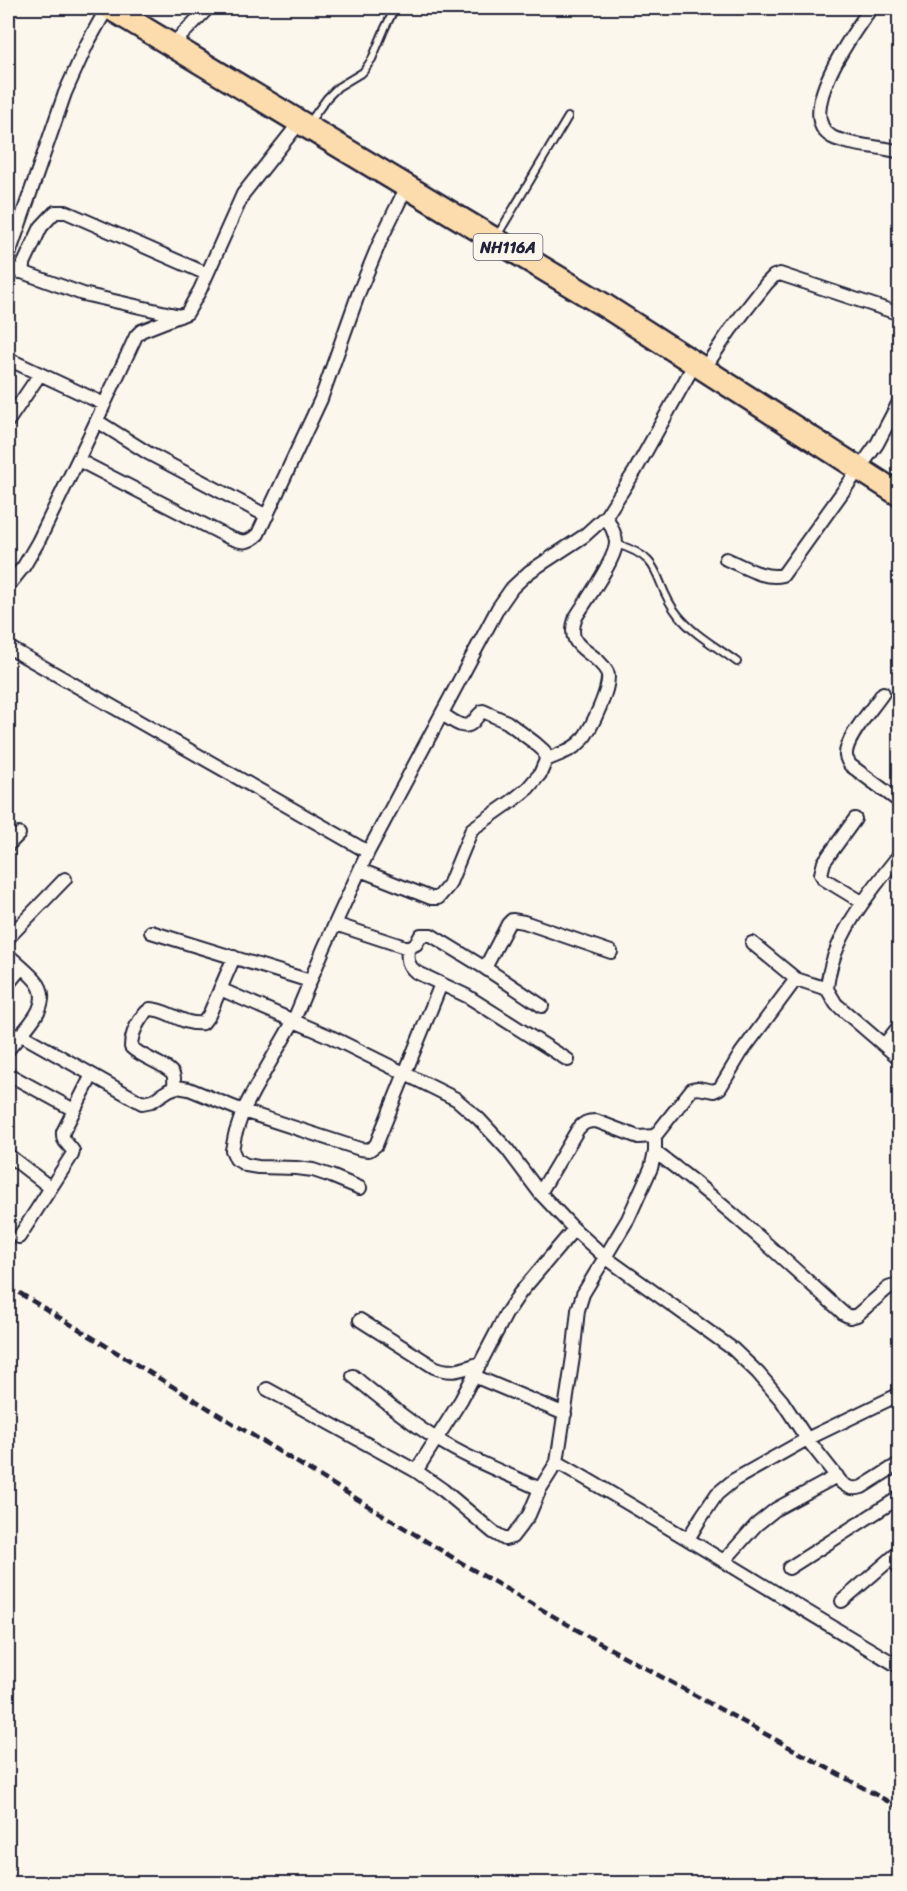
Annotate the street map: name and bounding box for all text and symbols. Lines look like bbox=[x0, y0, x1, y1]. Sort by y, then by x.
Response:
road number: NH116A bbox=[474, 234, 542, 260]

